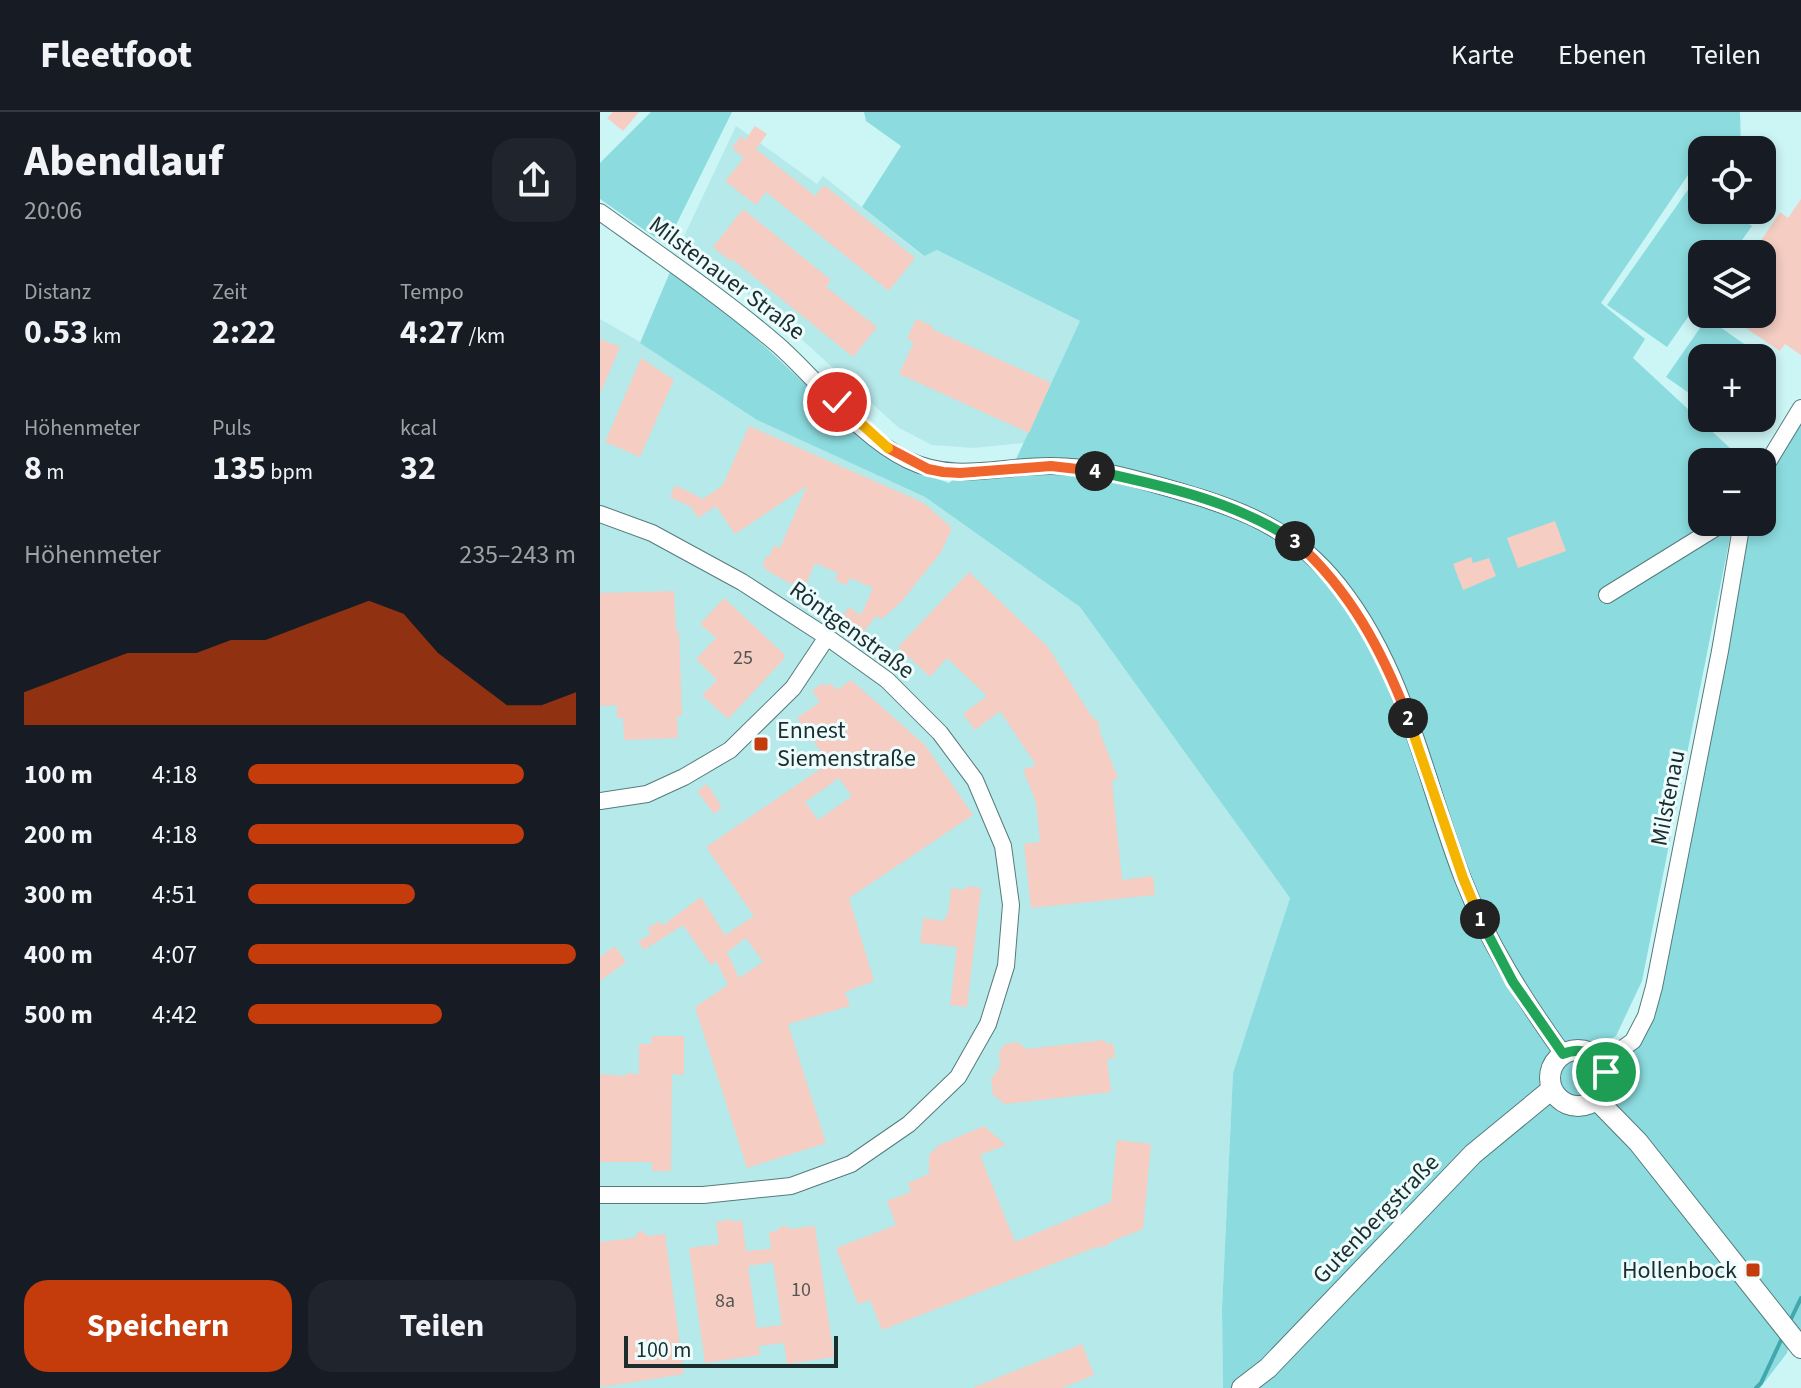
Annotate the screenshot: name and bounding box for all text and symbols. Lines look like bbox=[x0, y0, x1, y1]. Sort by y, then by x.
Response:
text: Fleetfoot bbox=[40, 28, 192, 82]
text: Karte bbox=[1451, 35, 1514, 75]
text: Ebenen bbox=[1558, 35, 1647, 75]
text: Teilen bbox=[1691, 35, 1761, 75]
text: Abendlauf bbox=[24, 130, 223, 193]
map controls bbox=[1688, 136, 1776, 536]
button: locate bbox=[1688, 136, 1776, 224]
button: share bbox=[492, 138, 576, 222]
text: 20:06 bbox=[24, 192, 82, 229]
street label: Milstenauer Straße bbox=[641, 207, 813, 349]
button: layers bbox=[1688, 240, 1776, 328]
text: Distanz bbox=[24, 276, 91, 308]
text: Zeit bbox=[212, 276, 247, 308]
text: Tempo bbox=[400, 276, 464, 308]
text: 0.53 bbox=[24, 308, 88, 357]
text: 2:22 bbox=[212, 308, 276, 357]
text: 4:27 bbox=[400, 308, 464, 357]
text: km bbox=[88, 320, 122, 352]
text: /km bbox=[464, 320, 505, 352]
button: + bbox=[1688, 344, 1776, 432]
pin bbox=[803, 368, 871, 436]
icon: check bbox=[815, 380, 859, 424]
text: Höhenmeter bbox=[24, 412, 140, 444]
text: Puls bbox=[212, 412, 251, 444]
text: kcal bbox=[400, 412, 437, 444]
text: 8 bbox=[24, 444, 42, 493]
text: 135 bbox=[212, 444, 266, 493]
text: 32 bbox=[400, 444, 436, 493]
button: − bbox=[1688, 448, 1776, 536]
pin: 4 bbox=[1075, 451, 1115, 491]
text: 4 bbox=[1089, 455, 1101, 487]
text: m bbox=[42, 456, 65, 488]
text: bpm bbox=[266, 456, 313, 488]
pin: 3 bbox=[1275, 521, 1315, 561]
text: 3 bbox=[1289, 525, 1301, 557]
text: Höhenmeter bbox=[24, 536, 161, 573]
text: 235–243 m bbox=[459, 536, 576, 573]
street label: Röntgenstraße bbox=[782, 572, 922, 688]
house number: 25 bbox=[733, 644, 753, 672]
pin: 2 bbox=[1388, 698, 1428, 738]
text: 2 bbox=[1402, 702, 1414, 734]
place label: Ennest Siemenstraße bbox=[777, 713, 916, 776]
marker: Ennest Siemenstraße bbox=[752, 735, 770, 753]
street label: Milstenau bbox=[1642, 747, 1694, 849]
text: 100 m bbox=[24, 756, 93, 793]
text: 4:18 bbox=[152, 756, 197, 793]
text: 200 m bbox=[24, 816, 93, 853]
text: 4:18 bbox=[152, 816, 197, 853]
text: 300 m bbox=[24, 876, 93, 913]
text: 4:51 bbox=[152, 876, 197, 913]
pin: 1 bbox=[1460, 899, 1500, 939]
text: 1 bbox=[1474, 903, 1486, 935]
text: 400 m bbox=[24, 936, 93, 973]
text: 4:07 bbox=[152, 936, 197, 973]
text: 500 m bbox=[24, 996, 93, 1033]
text: 4:42 bbox=[152, 996, 197, 1033]
pin bbox=[1572, 1038, 1640, 1106]
icon: arrive bbox=[1584, 1050, 1628, 1094]
street label: Gutenbergstraße bbox=[1305, 1146, 1447, 1292]
place label: Hollenbock bbox=[1622, 1253, 1737, 1288]
marker: Hollenbock bbox=[1744, 1261, 1762, 1279]
house number: 10 bbox=[791, 1276, 811, 1304]
button: Speichern bbox=[24, 1280, 292, 1372]
button: Teilen bbox=[308, 1280, 576, 1372]
house number: 8a bbox=[715, 1287, 735, 1315]
scale bar bbox=[624, 1332, 838, 1368]
text: 100 m bbox=[636, 1334, 691, 1366]

